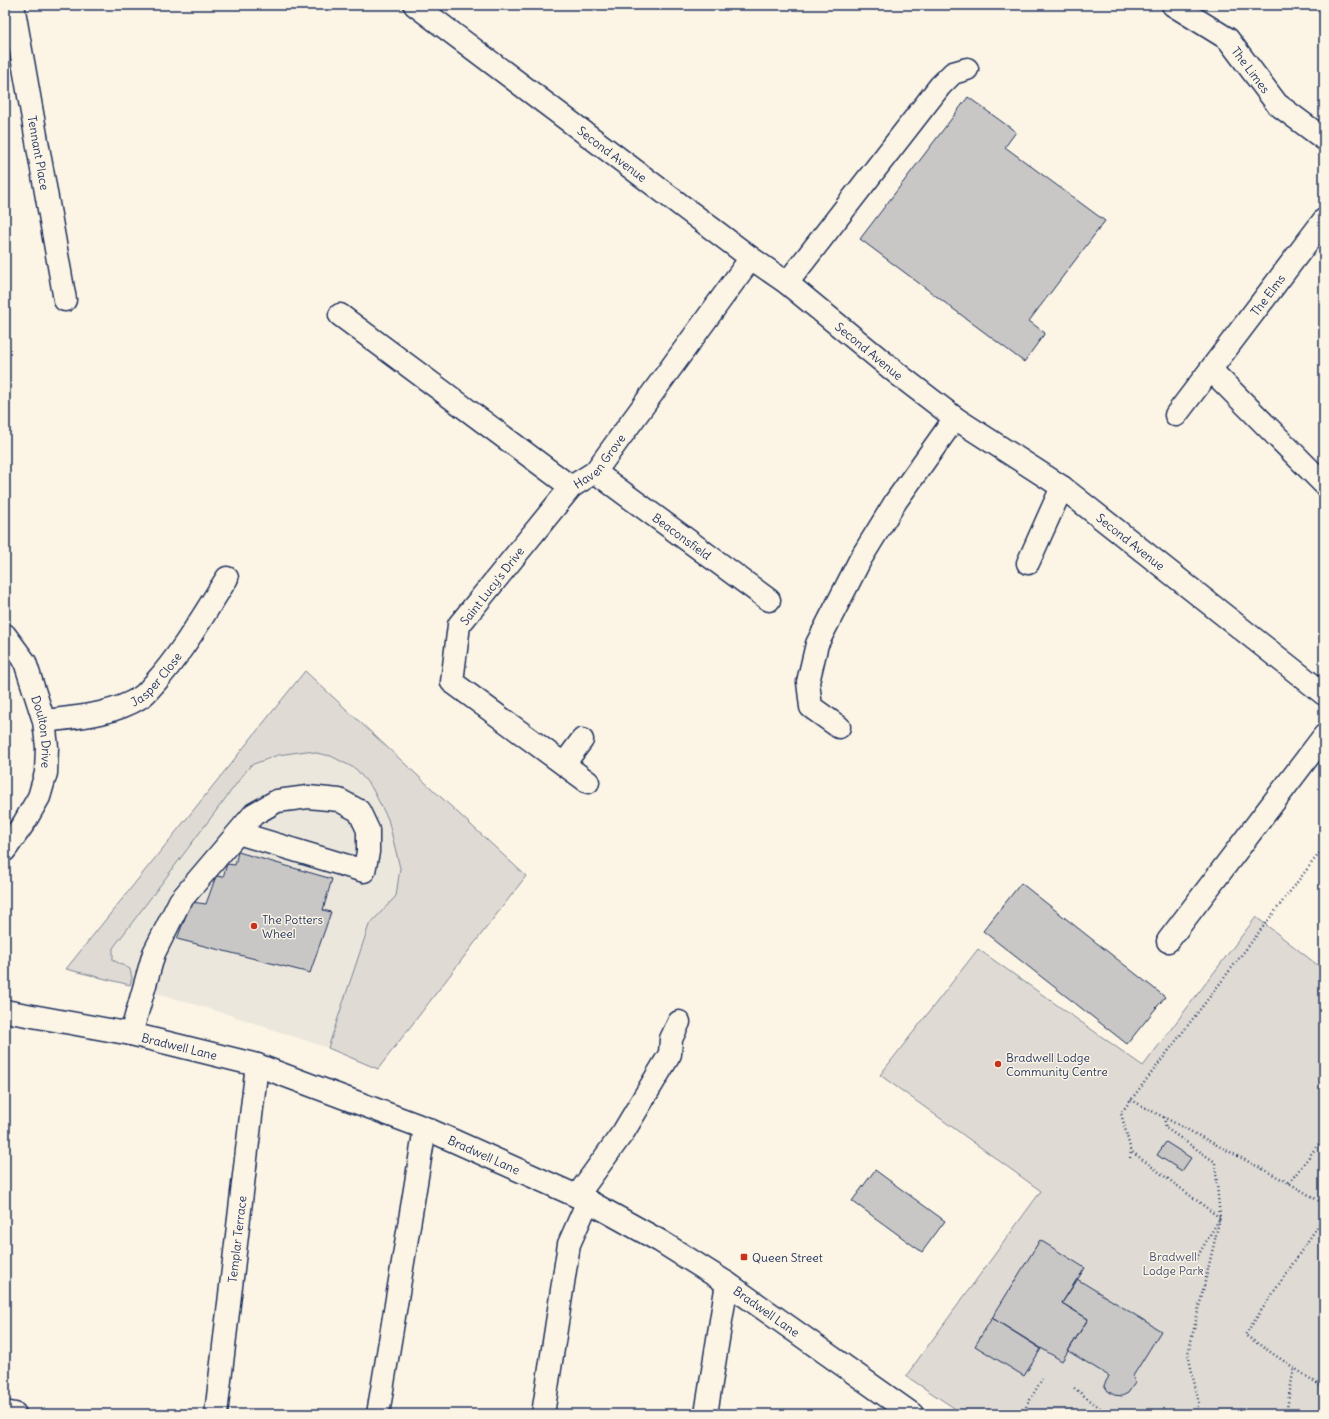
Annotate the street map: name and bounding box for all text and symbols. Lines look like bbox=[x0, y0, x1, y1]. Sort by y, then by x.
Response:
street label: The Limes bbox=[1229, 43, 1273, 96]
street label: Tennant Place bbox=[25, 114, 53, 191]
street label: Second Avenue bbox=[575, 123, 650, 185]
street label: The Elms bbox=[1247, 271, 1288, 318]
street label: Second Avenue bbox=[833, 318, 906, 383]
street label: Haven Grove bbox=[570, 431, 628, 491]
street label: Beaconsfield bbox=[650, 509, 714, 563]
street label: Second Avenue bbox=[1094, 510, 1168, 573]
street label: Saint Lucy's Drive bbox=[457, 544, 527, 628]
street label: Jasper Close bbox=[128, 649, 184, 709]
street label: Doulton Drive bbox=[29, 693, 55, 769]
place label: The Potters Wheel bbox=[262, 912, 323, 941]
marker: The Potters Wheel bbox=[249, 921, 259, 931]
street label: Bradwell Lane bbox=[140, 1029, 219, 1062]
place label: Bradwell Lodge Community Centre bbox=[1006, 1050, 1108, 1079]
marker: Bradwell Lodge Community Centre bbox=[993, 1059, 1003, 1069]
street label: Bradwell Lane bbox=[446, 1132, 522, 1177]
street label: Templar Terrace bbox=[224, 1195, 249, 1283]
park label: Bradwell Lodge Park bbox=[1143, 1249, 1204, 1278]
place label: Queen Street bbox=[752, 1250, 823, 1265]
marker: Queen Street bbox=[739, 1252, 749, 1262]
street label: Bradwell Lane bbox=[731, 1283, 803, 1340]

